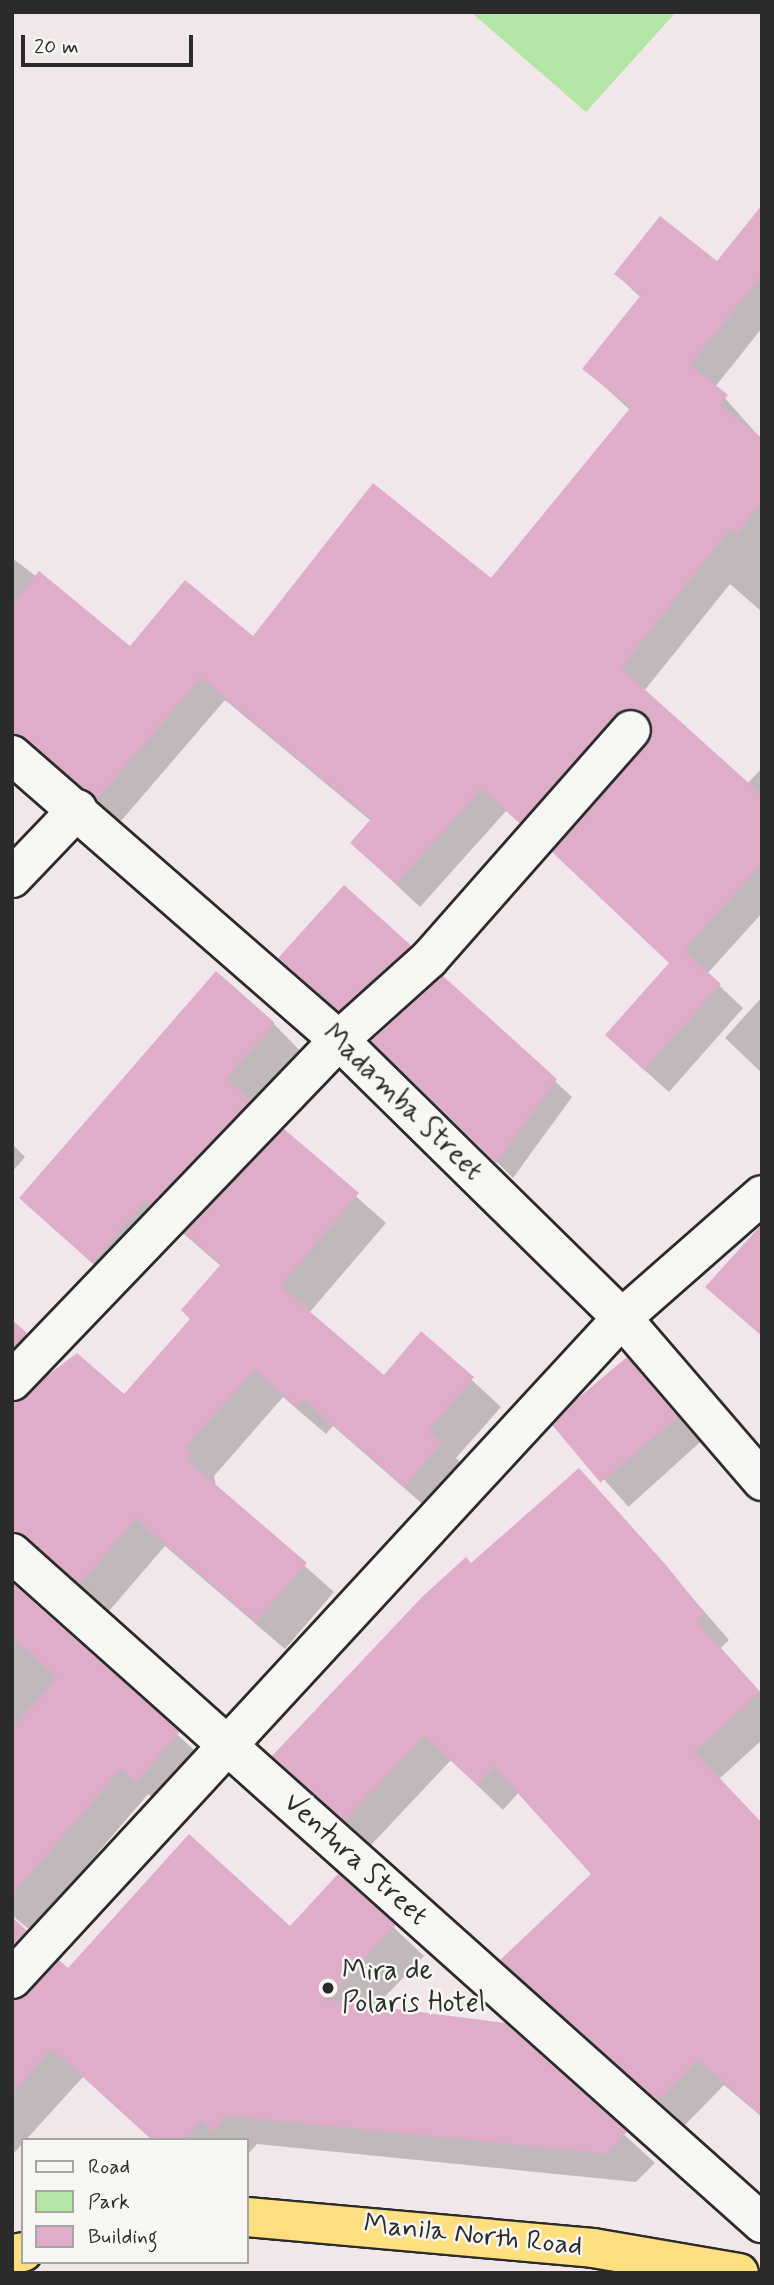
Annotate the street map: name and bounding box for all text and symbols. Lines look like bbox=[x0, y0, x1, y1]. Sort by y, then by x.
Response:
scale bar bbox=[24, 21, 196, 65]
text: 20 m bbox=[34, 33, 79, 61]
street label: Madamba Street bbox=[313, 1016, 491, 1190]
street label: Ventura Street bbox=[274, 1785, 436, 1935]
place label: Mira de Polaris Hotel bbox=[342, 1955, 484, 2021]
marker: Mira de Polaris Hotel bbox=[320, 1980, 336, 1996]
legend bbox=[21, 2138, 248, 2264]
text: Road bbox=[88, 2153, 130, 2181]
text: Park bbox=[88, 2188, 130, 2216]
street label: Manila North Road bbox=[362, 2208, 584, 2264]
text: Building bbox=[88, 2223, 158, 2251]

